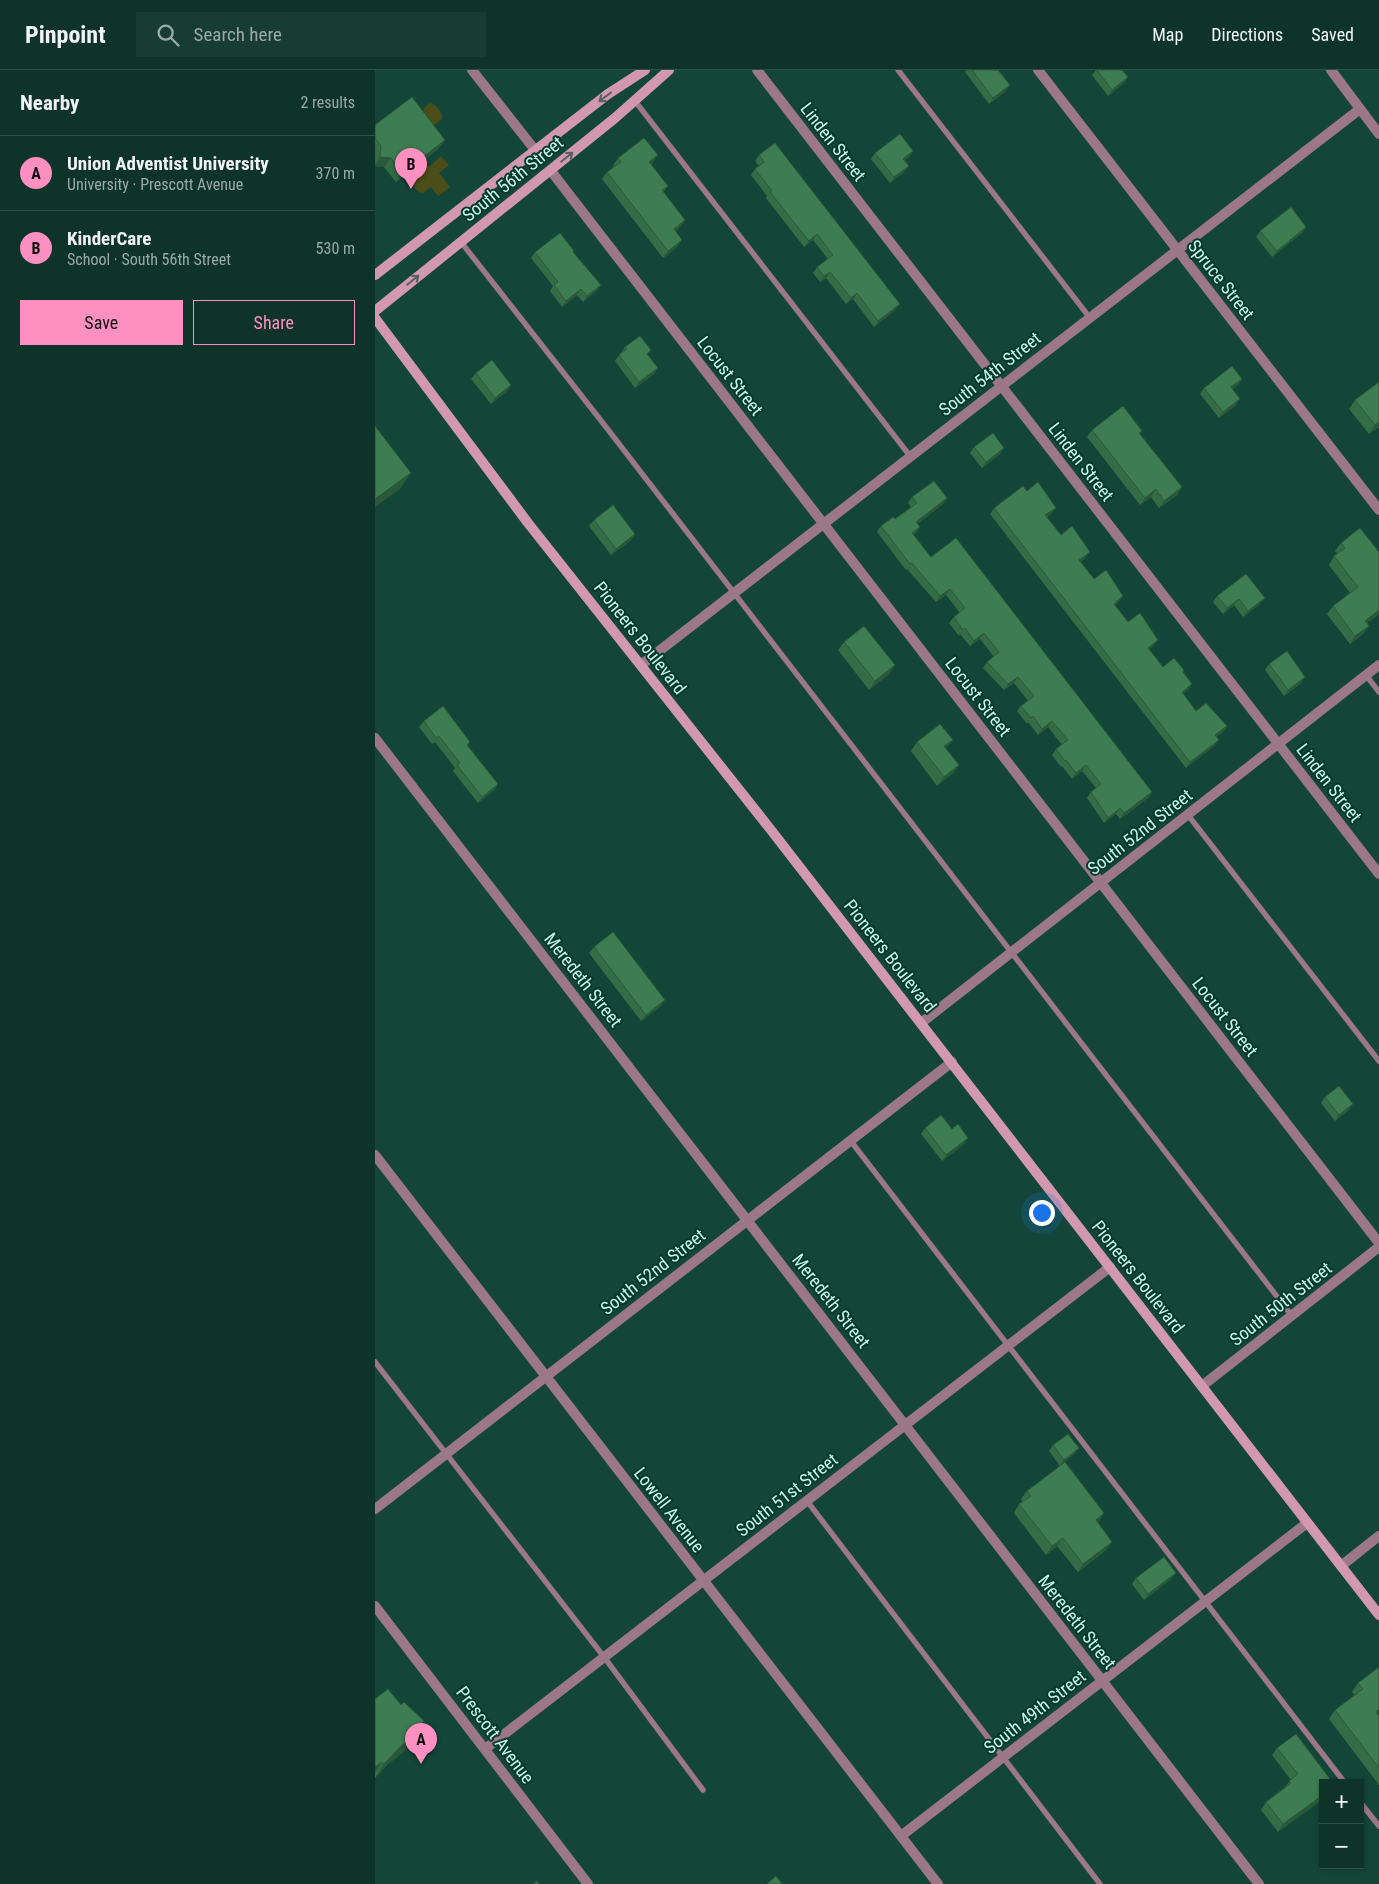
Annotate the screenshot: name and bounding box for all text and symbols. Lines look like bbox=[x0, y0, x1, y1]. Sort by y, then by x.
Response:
search box bbox=[136, 12, 486, 57]
text: Pinpoint bbox=[25, 21, 106, 49]
icon: search bbox=[154, 21, 182, 49]
text: Search here bbox=[194, 23, 282, 46]
text: Map bbox=[1152, 24, 1183, 45]
text: Directions bbox=[1211, 24, 1283, 45]
text: Saved bbox=[1311, 24, 1354, 45]
text: Nearby bbox=[20, 91, 79, 115]
one-way arrow bbox=[598, 92, 612, 102]
text: 2 results bbox=[300, 93, 355, 112]
street label: Linden Street bbox=[796, 98, 871, 185]
street label: South 56th Street bbox=[458, 132, 567, 226]
pin: B bbox=[395, 148, 427, 189]
text: Union Adventist University bbox=[67, 152, 269, 175]
one-way arrow bbox=[561, 152, 574, 163]
text: A bbox=[31, 164, 41, 183]
text: 370 m bbox=[316, 164, 355, 183]
text: University · Prescott Avenue bbox=[67, 175, 243, 194]
text: KinderCare bbox=[67, 227, 151, 250]
street label: Spruce Street bbox=[1184, 236, 1259, 324]
text: B bbox=[32, 239, 40, 258]
text: 530 m bbox=[316, 239, 355, 258]
text: School · South 56th Street bbox=[67, 250, 231, 269]
one-way arrow bbox=[406, 275, 419, 286]
button: Save bbox=[20, 300, 183, 345]
button: Share bbox=[193, 300, 355, 345]
street label: South 54th Street bbox=[935, 327, 1045, 420]
street label: Locust Street bbox=[693, 332, 768, 419]
street label: Linden Street bbox=[1044, 418, 1119, 505]
street label: Pioneers Boulevard bbox=[590, 577, 691, 698]
street label: Locust Street bbox=[941, 653, 1016, 740]
street label: Linden Street bbox=[1292, 739, 1367, 826]
street label: South 52nd Street bbox=[1083, 784, 1196, 879]
street label: Pioneers Boulevard bbox=[840, 895, 941, 1016]
street label: Meredeth Street bbox=[540, 929, 627, 1031]
street label: Locust Street bbox=[1188, 973, 1263, 1060]
your location bbox=[1029, 1200, 1055, 1226]
street label: Pioneers Boulevard bbox=[1088, 1216, 1189, 1337]
street label: South 52nd Street bbox=[596, 1224, 709, 1319]
street label: Meredeth Street bbox=[788, 1250, 875, 1352]
street label: South 50th Street bbox=[1226, 1257, 1336, 1350]
street label: South 51st Street bbox=[732, 1449, 842, 1541]
street label: Lowell Avenue bbox=[630, 1463, 709, 1556]
street label: Meredeth Street bbox=[1034, 1571, 1121, 1673]
street label: South 49th Street bbox=[980, 1665, 1090, 1758]
street label: Prescott Avenue bbox=[452, 1682, 539, 1787]
pin: A bbox=[405, 1723, 437, 1764]
map controls bbox=[1319, 1779, 1364, 1869]
button: + bbox=[1319, 1779, 1364, 1824]
button: − bbox=[1319, 1824, 1364, 1869]

